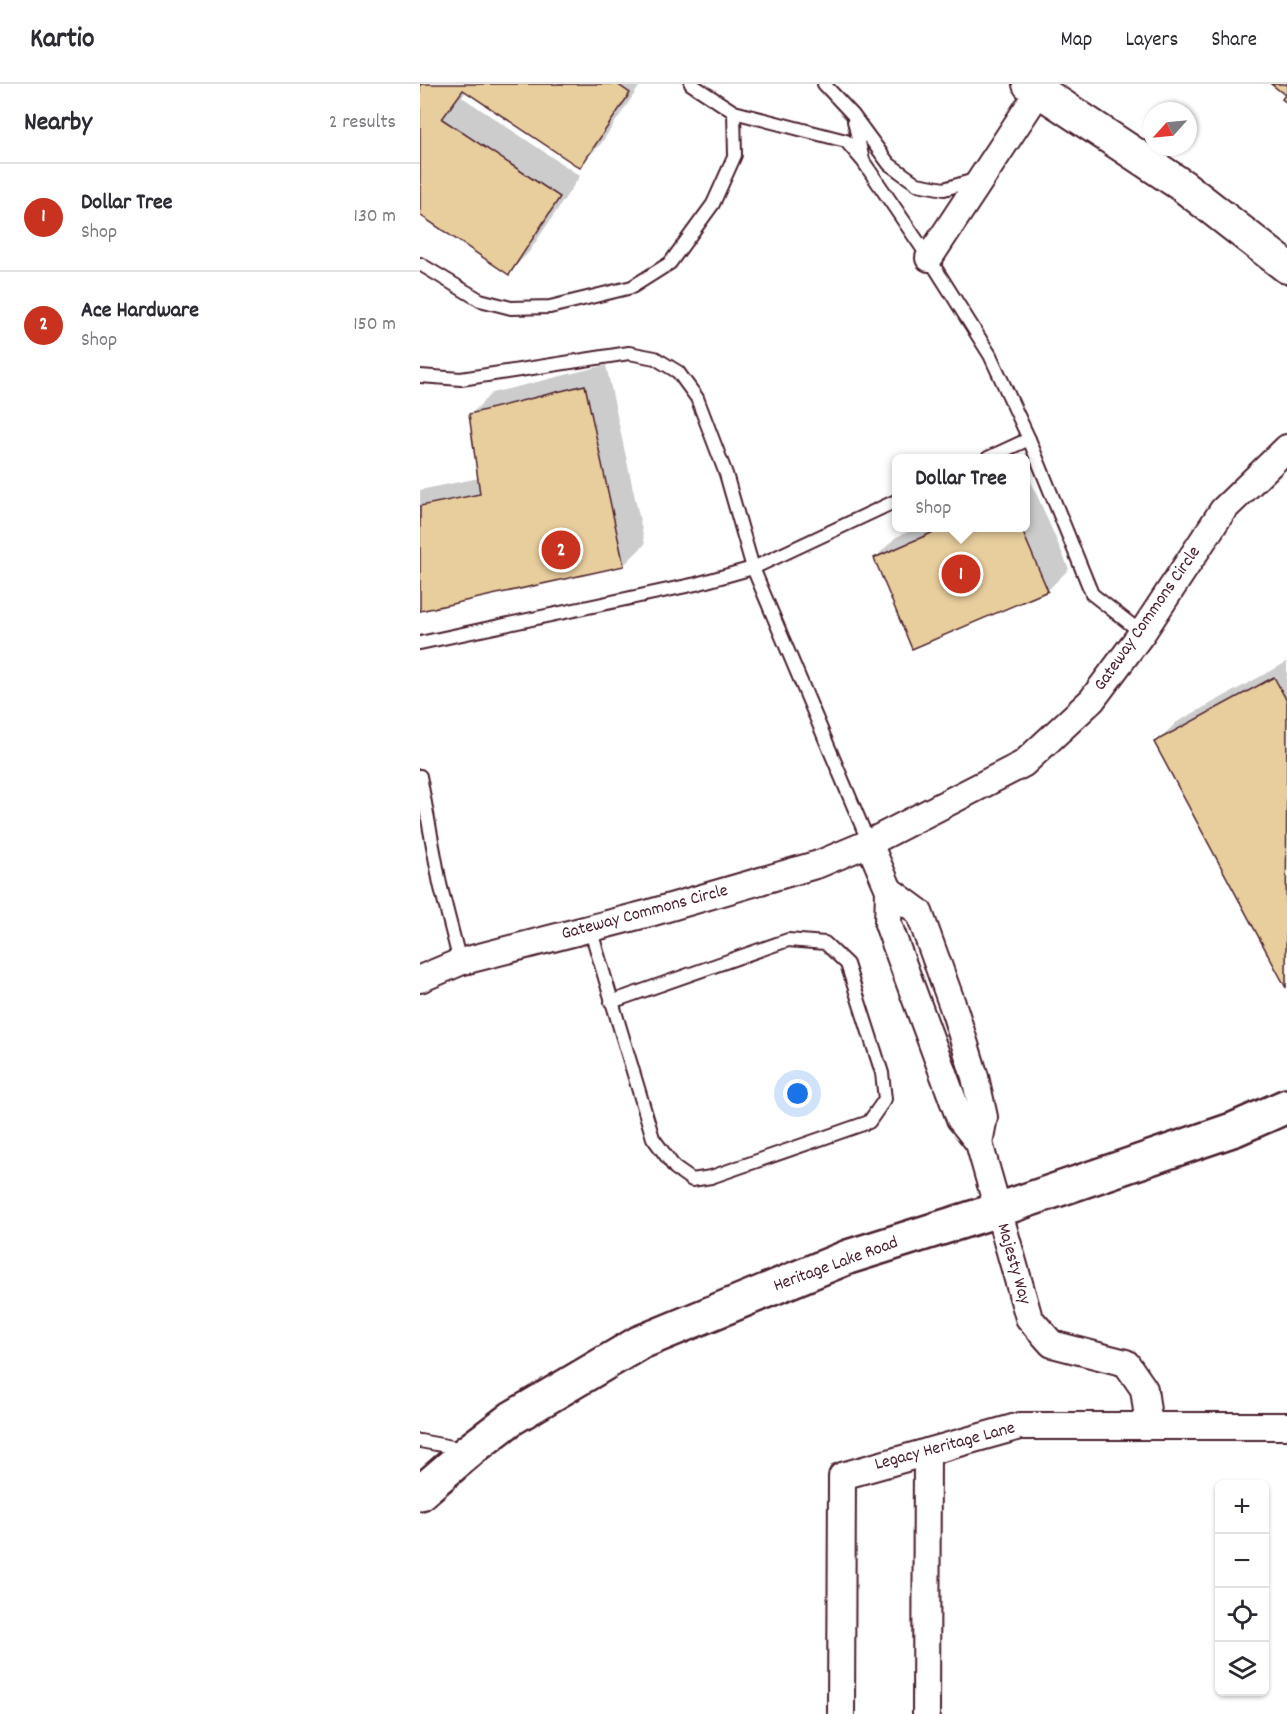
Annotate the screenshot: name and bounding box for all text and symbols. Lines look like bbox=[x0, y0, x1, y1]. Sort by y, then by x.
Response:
text: Kartio bbox=[30, 21, 94, 61]
text: Map bbox=[1061, 26, 1092, 56]
text: Layers bbox=[1125, 26, 1178, 56]
text: Share bbox=[1211, 26, 1257, 56]
north arrow bbox=[1143, 102, 1197, 156]
text: Nearby bbox=[24, 105, 92, 142]
text: 2 results bbox=[329, 109, 396, 137]
text: Dollar Tree bbox=[81, 188, 172, 219]
text: 1 bbox=[41, 203, 46, 231]
text: 130 m bbox=[354, 203, 396, 231]
text: Shop bbox=[81, 219, 117, 247]
text: Ace Hardware bbox=[81, 296, 199, 327]
text: 2 bbox=[39, 311, 48, 339]
text: 150 m bbox=[353, 311, 396, 339]
text: Shop bbox=[81, 327, 117, 355]
popup bbox=[892, 454, 1030, 532]
text: Dollar Tree bbox=[915, 464, 1007, 495]
text: Shop bbox=[915, 495, 951, 523]
pin: 2 bbox=[542, 528, 580, 572]
street label: Gateway Commons Circle bbox=[1089, 542, 1207, 696]
pin: 1 bbox=[942, 552, 980, 596]
street label: Gateway Commons Circle bbox=[559, 879, 731, 947]
your location bbox=[783, 1079, 812, 1108]
street label: Majesty Way bbox=[990, 1221, 1037, 1308]
street label: Heritage Lake Road bbox=[770, 1231, 902, 1299]
street label: Legacy Heritage Lane bbox=[872, 1416, 1018, 1478]
map controls bbox=[1215, 1480, 1269, 1696]
button: + bbox=[1215, 1480, 1269, 1534]
button: − bbox=[1215, 1534, 1269, 1588]
button: locate bbox=[1215, 1588, 1269, 1642]
button: layers bbox=[1215, 1642, 1269, 1696]

